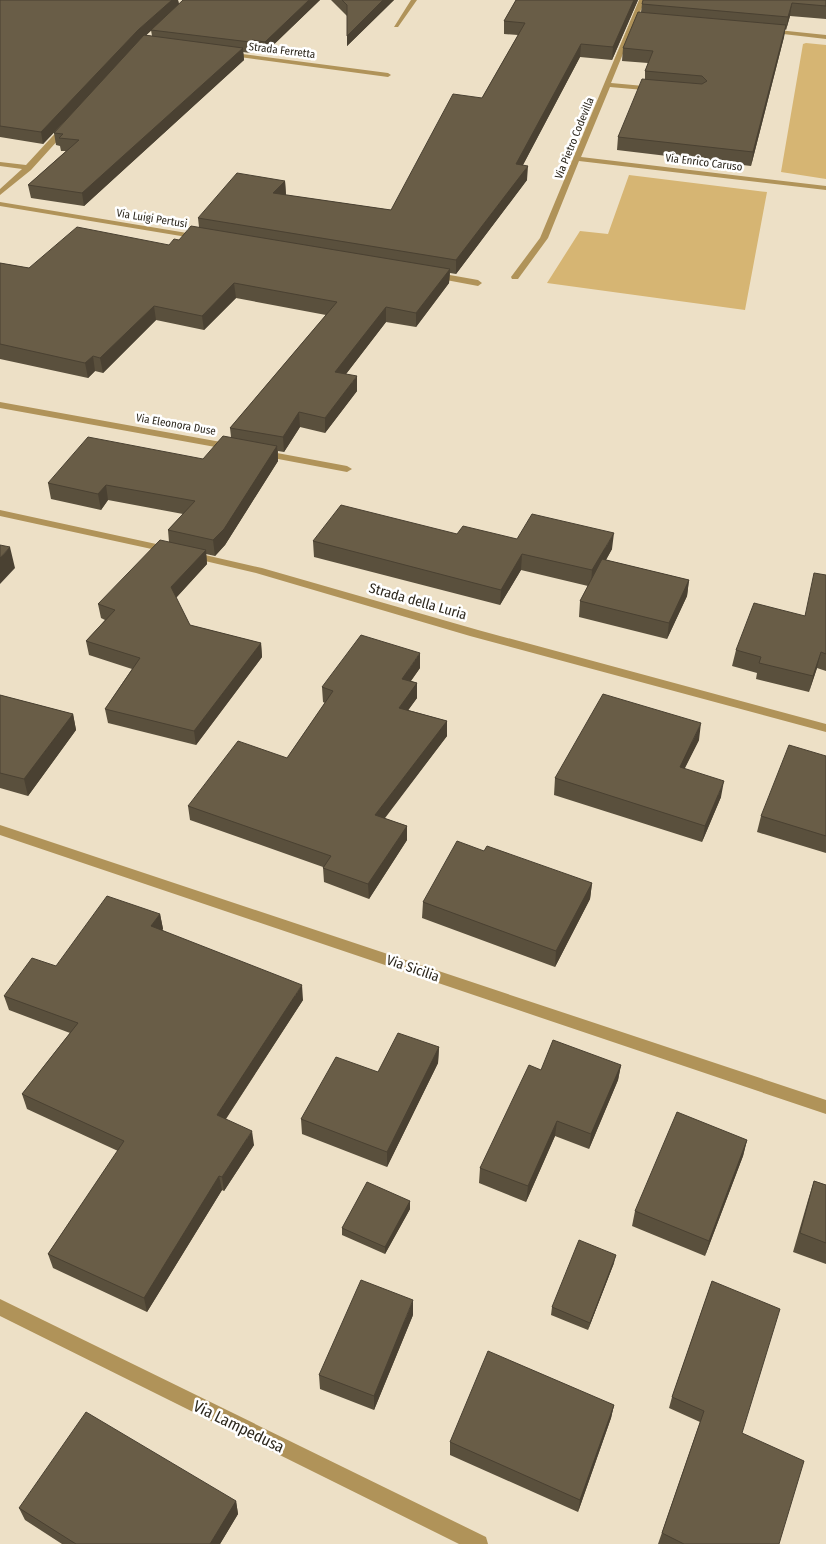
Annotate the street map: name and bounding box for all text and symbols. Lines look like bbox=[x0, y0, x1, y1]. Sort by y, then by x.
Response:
street label: Strada Ferretta bbox=[248, 40, 316, 61]
street label: Via Pietro Codevilla bbox=[552, 95, 597, 181]
street label: Via Enrico Caruso bbox=[665, 151, 743, 174]
street label: Via Luigi Pertusi bbox=[116, 206, 189, 231]
street label: Via Eleonora Duse bbox=[135, 411, 217, 438]
street label: Strada della Luria bbox=[367, 579, 469, 624]
street label: Via Sicilia bbox=[384, 952, 442, 985]
street label: Via Lampedusa bbox=[190, 1396, 287, 1457]

